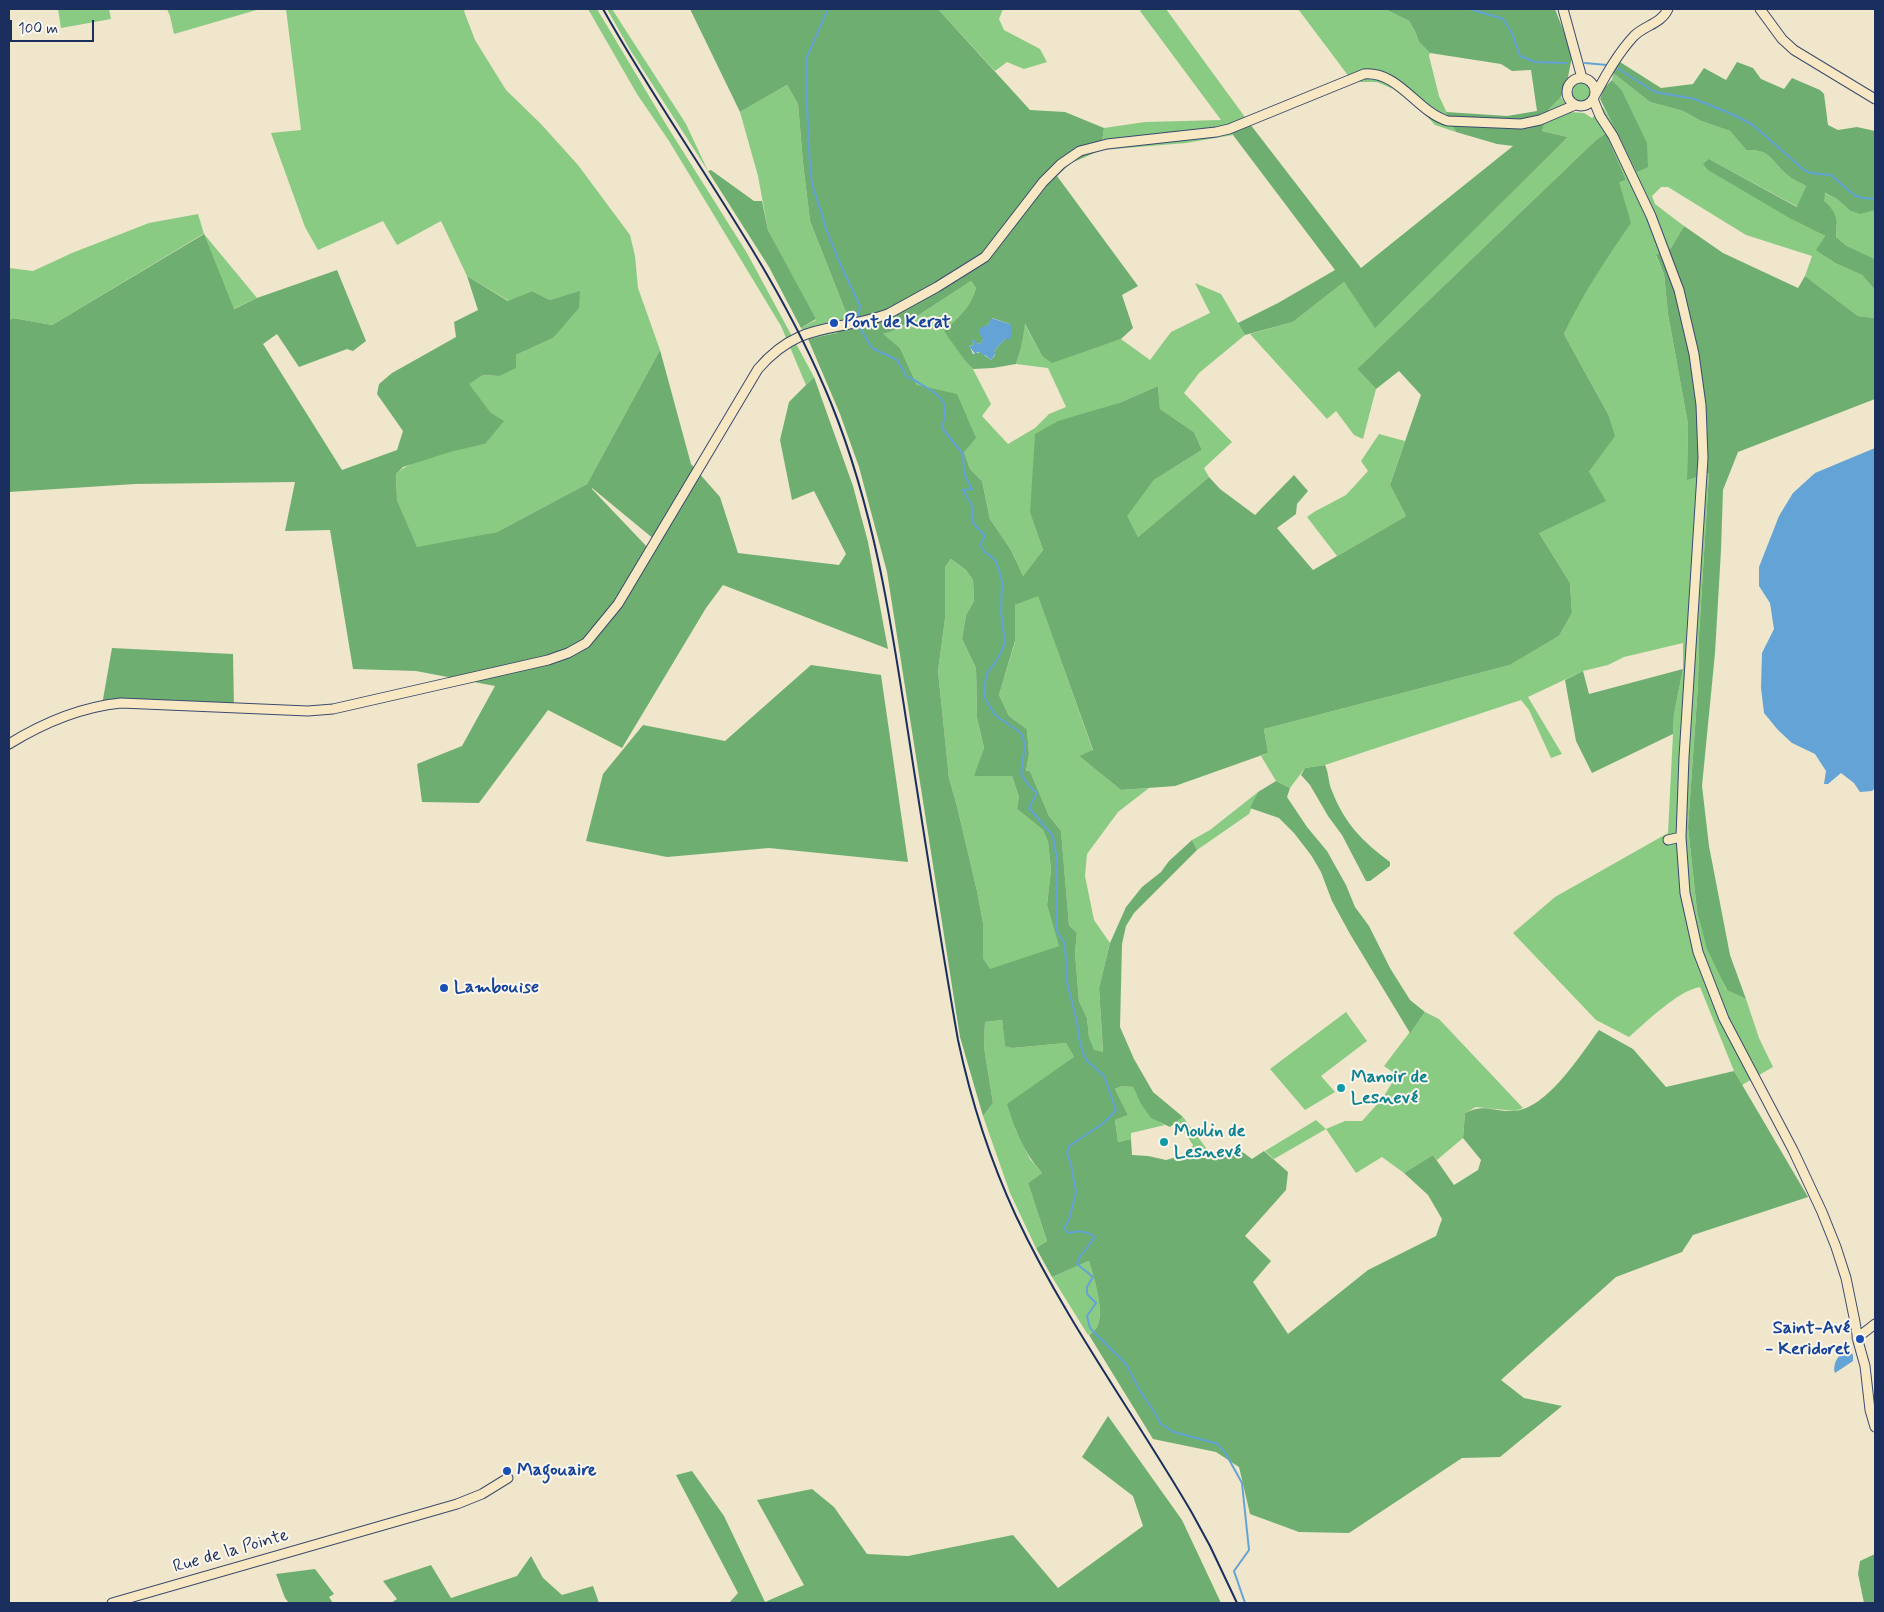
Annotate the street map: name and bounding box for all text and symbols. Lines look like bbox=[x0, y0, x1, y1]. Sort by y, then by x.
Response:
scale bar bbox=[12, 10, 96, 42]
text: 100 m bbox=[18, 19, 58, 39]
place label: Pont de Kerat bbox=[844, 312, 951, 334]
marker: Pont de Kerat bbox=[828, 317, 840, 329]
place label: Lambouise bbox=[454, 977, 539, 999]
marker: Lambouise bbox=[438, 982, 450, 994]
place label: Manoir de Lesnevé bbox=[1351, 1067, 1428, 1110]
marker: Manoir de Lesnevé bbox=[1335, 1082, 1347, 1094]
place label: Moulin de Lesnevé bbox=[1174, 1121, 1245, 1164]
marker: Moulin de Lesnevé bbox=[1158, 1136, 1170, 1148]
place label: Saint-Avé - Keridoret bbox=[1765, 1318, 1850, 1360]
marker: Saint-Avé - Keridoret bbox=[1854, 1333, 1866, 1345]
place label: Magouaire bbox=[517, 1460, 597, 1482]
marker: Magouaire bbox=[501, 1465, 513, 1477]
street label: Rue de la Pointe bbox=[171, 1525, 291, 1579]

